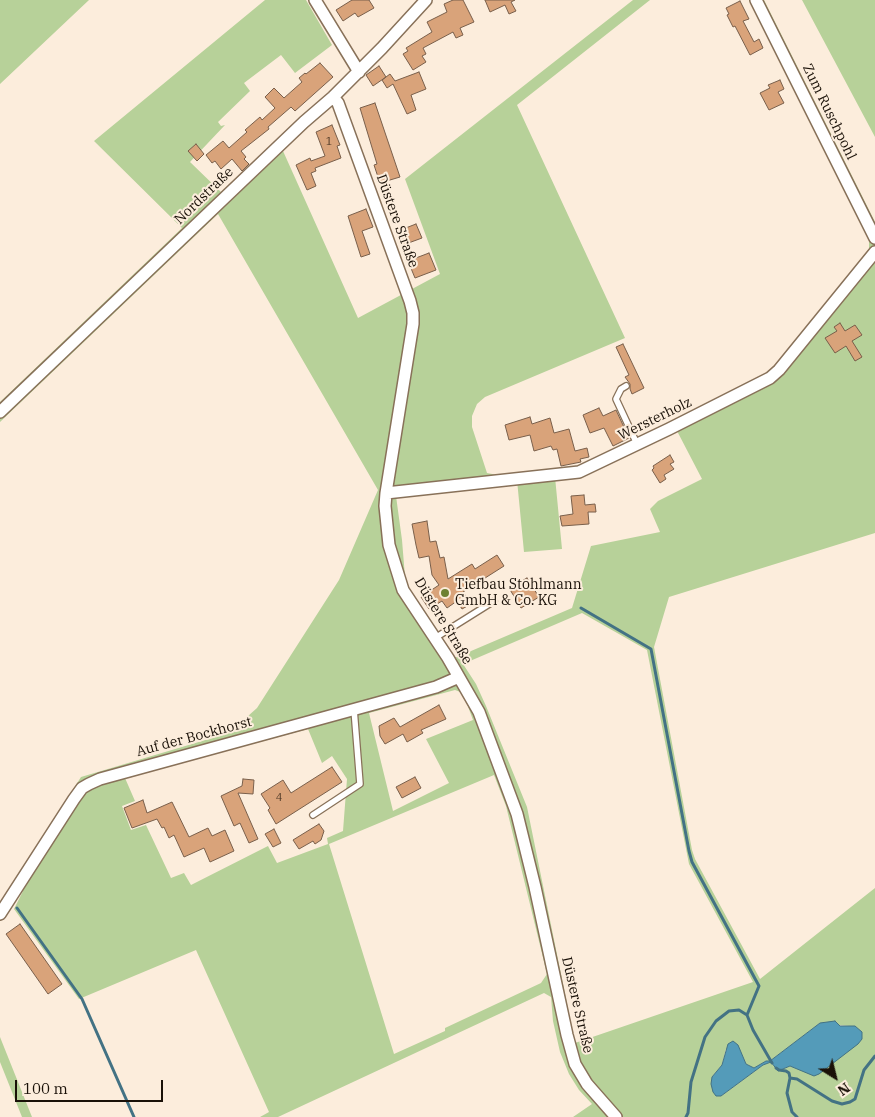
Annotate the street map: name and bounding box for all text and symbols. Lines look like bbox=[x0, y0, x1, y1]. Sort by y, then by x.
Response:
street label: Zum Ruschpohl bbox=[799, 61, 859, 163]
house number: 1 bbox=[326, 135, 332, 149]
street label: Nordstraße bbox=[171, 164, 237, 228]
street label: Düstere Straße bbox=[372, 172, 422, 270]
street label: Wersterholz bbox=[615, 394, 695, 444]
street label: Düstere Straße bbox=[411, 575, 475, 667]
place label: Tiefbau Stohlmann GmbH & Co. KG bbox=[455, 577, 582, 610]
marker: Tiefbau Stohlmann GmbH & Co. KG bbox=[439, 587, 451, 599]
street label: Auf der Bockhorst bbox=[134, 714, 254, 760]
house number: 4 bbox=[276, 791, 282, 805]
street label: Düstere Straße bbox=[558, 955, 596, 1055]
north arrow bbox=[810, 1052, 860, 1102]
scale bar bbox=[18, 1070, 165, 1102]
text: 100 m bbox=[23, 1079, 68, 1098]
text: N bbox=[834, 1079, 854, 1100]

